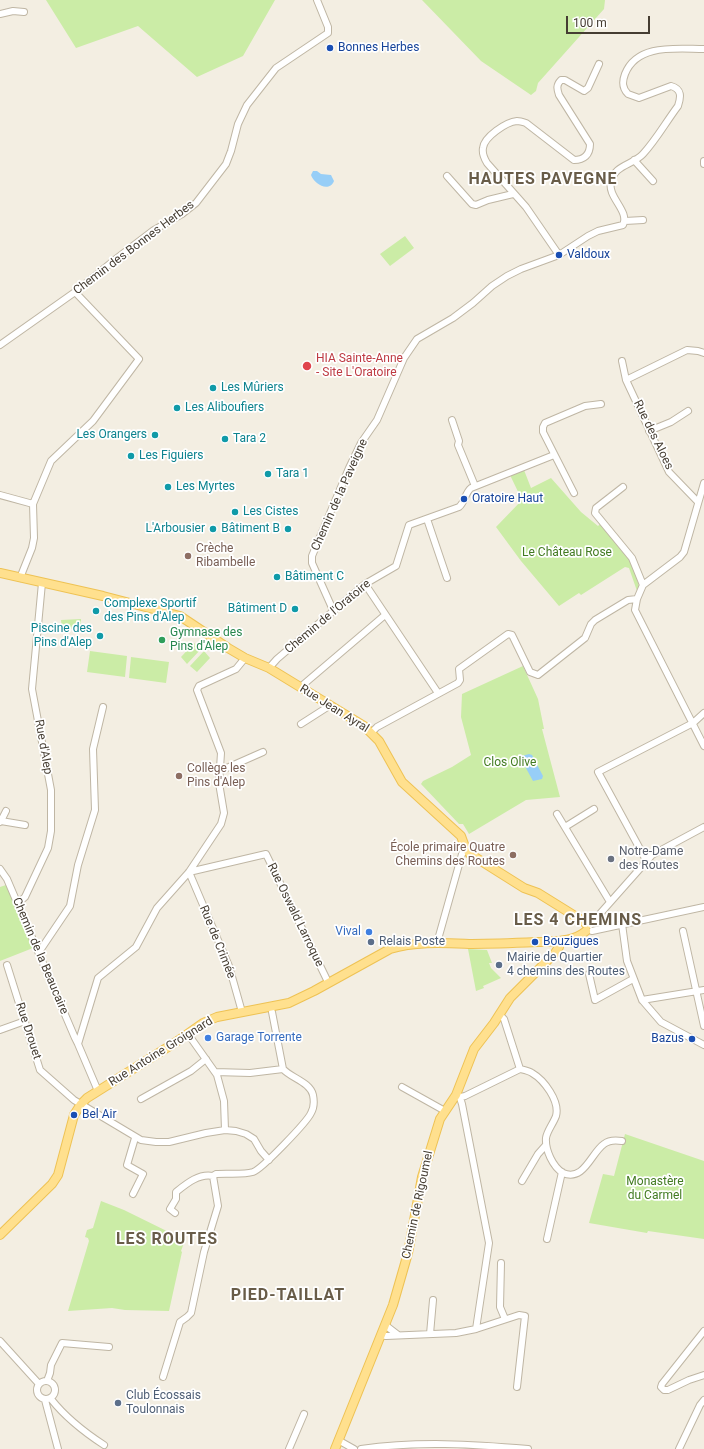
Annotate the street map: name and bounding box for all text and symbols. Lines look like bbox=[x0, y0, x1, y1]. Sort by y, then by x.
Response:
scale bar bbox=[568, 8, 652, 34]
text: 100 m bbox=[573, 16, 607, 30]
place label: Bonnes Herbes bbox=[338, 41, 419, 55]
marker: Bonnes Herbes bbox=[325, 43, 335, 53]
district label: HAUTES PAVEGNE bbox=[468, 170, 618, 190]
street label: Chemin des Bonnes Herbes bbox=[71, 198, 197, 298]
place label: Valdoux bbox=[567, 248, 610, 262]
marker: Valdoux bbox=[554, 250, 564, 260]
place label: HIA Sainte-Anne - Site L'Oratoire bbox=[316, 352, 403, 380]
marker: HIA Sainte-Anne - Site L'Oratoire bbox=[301, 360, 313, 372]
place label: Les Mûriers bbox=[221, 381, 284, 395]
marker: Les Mûriers bbox=[208, 383, 218, 393]
street label: Rue des Aloes bbox=[630, 398, 676, 472]
place label: Les Aliboufiers bbox=[185, 401, 264, 415]
marker: Les Aliboufiers bbox=[172, 403, 182, 413]
place label: Les Orangers bbox=[76, 428, 147, 442]
marker: Les Orangers bbox=[150, 430, 160, 440]
place label: Tara 2 bbox=[233, 432, 266, 446]
marker: Tara 2 bbox=[220, 434, 230, 444]
street label: Chemin de la Paveigne bbox=[309, 437, 371, 553]
place label: Les Figuiers bbox=[139, 449, 203, 463]
marker: Les Figuiers bbox=[126, 451, 136, 461]
place label: Tara 1 bbox=[276, 467, 309, 481]
marker: Tara 1 bbox=[263, 469, 273, 479]
place label: Les Myrtes bbox=[176, 480, 235, 494]
marker: Les Myrtes bbox=[163, 482, 173, 492]
place label: Oratoire Haut bbox=[472, 492, 543, 506]
marker: Oratoire Haut bbox=[459, 494, 469, 504]
place label: Les Cistes bbox=[243, 505, 298, 519]
marker: Les Cistes bbox=[230, 507, 240, 517]
place label: L'Arbousier bbox=[146, 522, 205, 536]
place label: Bâtiment B bbox=[221, 522, 280, 536]
marker: L'Arbousier bbox=[208, 524, 218, 534]
marker: Bâtiment B bbox=[283, 524, 293, 534]
place label: Crèche Ribambelle bbox=[196, 542, 255, 570]
park label: Le Château Rose bbox=[522, 546, 612, 560]
marker: Crèche Ribambelle bbox=[183, 551, 193, 561]
place label: Bâtiment C bbox=[285, 570, 344, 584]
marker: Bâtiment C bbox=[272, 572, 282, 582]
street label: Chemin de l'Oratoire bbox=[282, 577, 374, 657]
place label: Complexe Sportif des Pins d'Alep bbox=[104, 597, 196, 625]
place label: Bâtiment D bbox=[228, 602, 287, 616]
marker: Bâtiment D bbox=[290, 604, 300, 614]
marker: Complexe Sportif des Pins d'Alep bbox=[91, 606, 101, 616]
place label: Piscine des Pins d'Alep bbox=[31, 622, 92, 650]
place label: Gymnase des Pins d'Alep bbox=[170, 626, 242, 654]
marker: Piscine des Pins d'Alep bbox=[95, 631, 105, 641]
marker: Gymnase des Pins d'Alep bbox=[157, 635, 167, 645]
street label: Rue Jean Ayral bbox=[297, 682, 371, 736]
street label: Rue d'Alep bbox=[31, 718, 55, 776]
park label: Clos Olive bbox=[484, 756, 536, 770]
place label: Collège les Pins d'Alep bbox=[187, 762, 245, 790]
marker: Collège les Pins d'Alep bbox=[174, 771, 184, 781]
place label: École primaire Quatre Chemins des Routes bbox=[390, 841, 505, 869]
place label: Notre-Dame des Routes bbox=[619, 845, 683, 873]
marker: École primaire Quatre Chemins des Routes bbox=[508, 850, 518, 860]
marker: Notre-Dame des Routes bbox=[606, 854, 616, 864]
street label: Rue Oswald Larroque bbox=[264, 861, 326, 969]
street label: Chemin de la Beaucaire bbox=[9, 895, 71, 1017]
street label: Rue de Crimée bbox=[196, 903, 238, 981]
district label: LES 4 CHEMINS bbox=[514, 911, 642, 931]
place label: Vival bbox=[335, 925, 361, 939]
marker: Vival bbox=[364, 927, 374, 937]
place label: Relais Poste bbox=[379, 935, 445, 949]
place label: Bouzigues bbox=[543, 935, 599, 949]
marker: Relais Poste bbox=[366, 937, 376, 947]
marker: Bouzigues bbox=[530, 937, 540, 947]
place label: Mairie de Quartier 4 chemins des Routes bbox=[507, 951, 625, 979]
marker: Mairie de Quartier 4 chemins des Routes bbox=[494, 960, 504, 970]
street label: Rue Drouet bbox=[12, 1001, 44, 1061]
street label: Rue Antoine Groignard bbox=[106, 1014, 216, 1090]
place label: Garage Torrente bbox=[216, 1031, 302, 1045]
place label: Bazus bbox=[651, 1032, 684, 1046]
marker: Garage Torrente bbox=[203, 1033, 213, 1043]
marker: Bazus bbox=[687, 1034, 697, 1044]
place label: Bel Air bbox=[82, 1108, 117, 1122]
marker: Bel Air bbox=[69, 1110, 79, 1120]
street label: Chemin de Rigoumel bbox=[399, 1150, 437, 1260]
park label: Monastère du Carmel bbox=[626, 1175, 684, 1203]
district label: LES ROUTES bbox=[116, 1230, 218, 1250]
district label: PIED-TAILLAT bbox=[231, 1286, 345, 1306]
place label: Club Écossais Toulonnais bbox=[126, 1389, 201, 1417]
marker: Club Écossais Toulonnais bbox=[113, 1398, 123, 1408]

